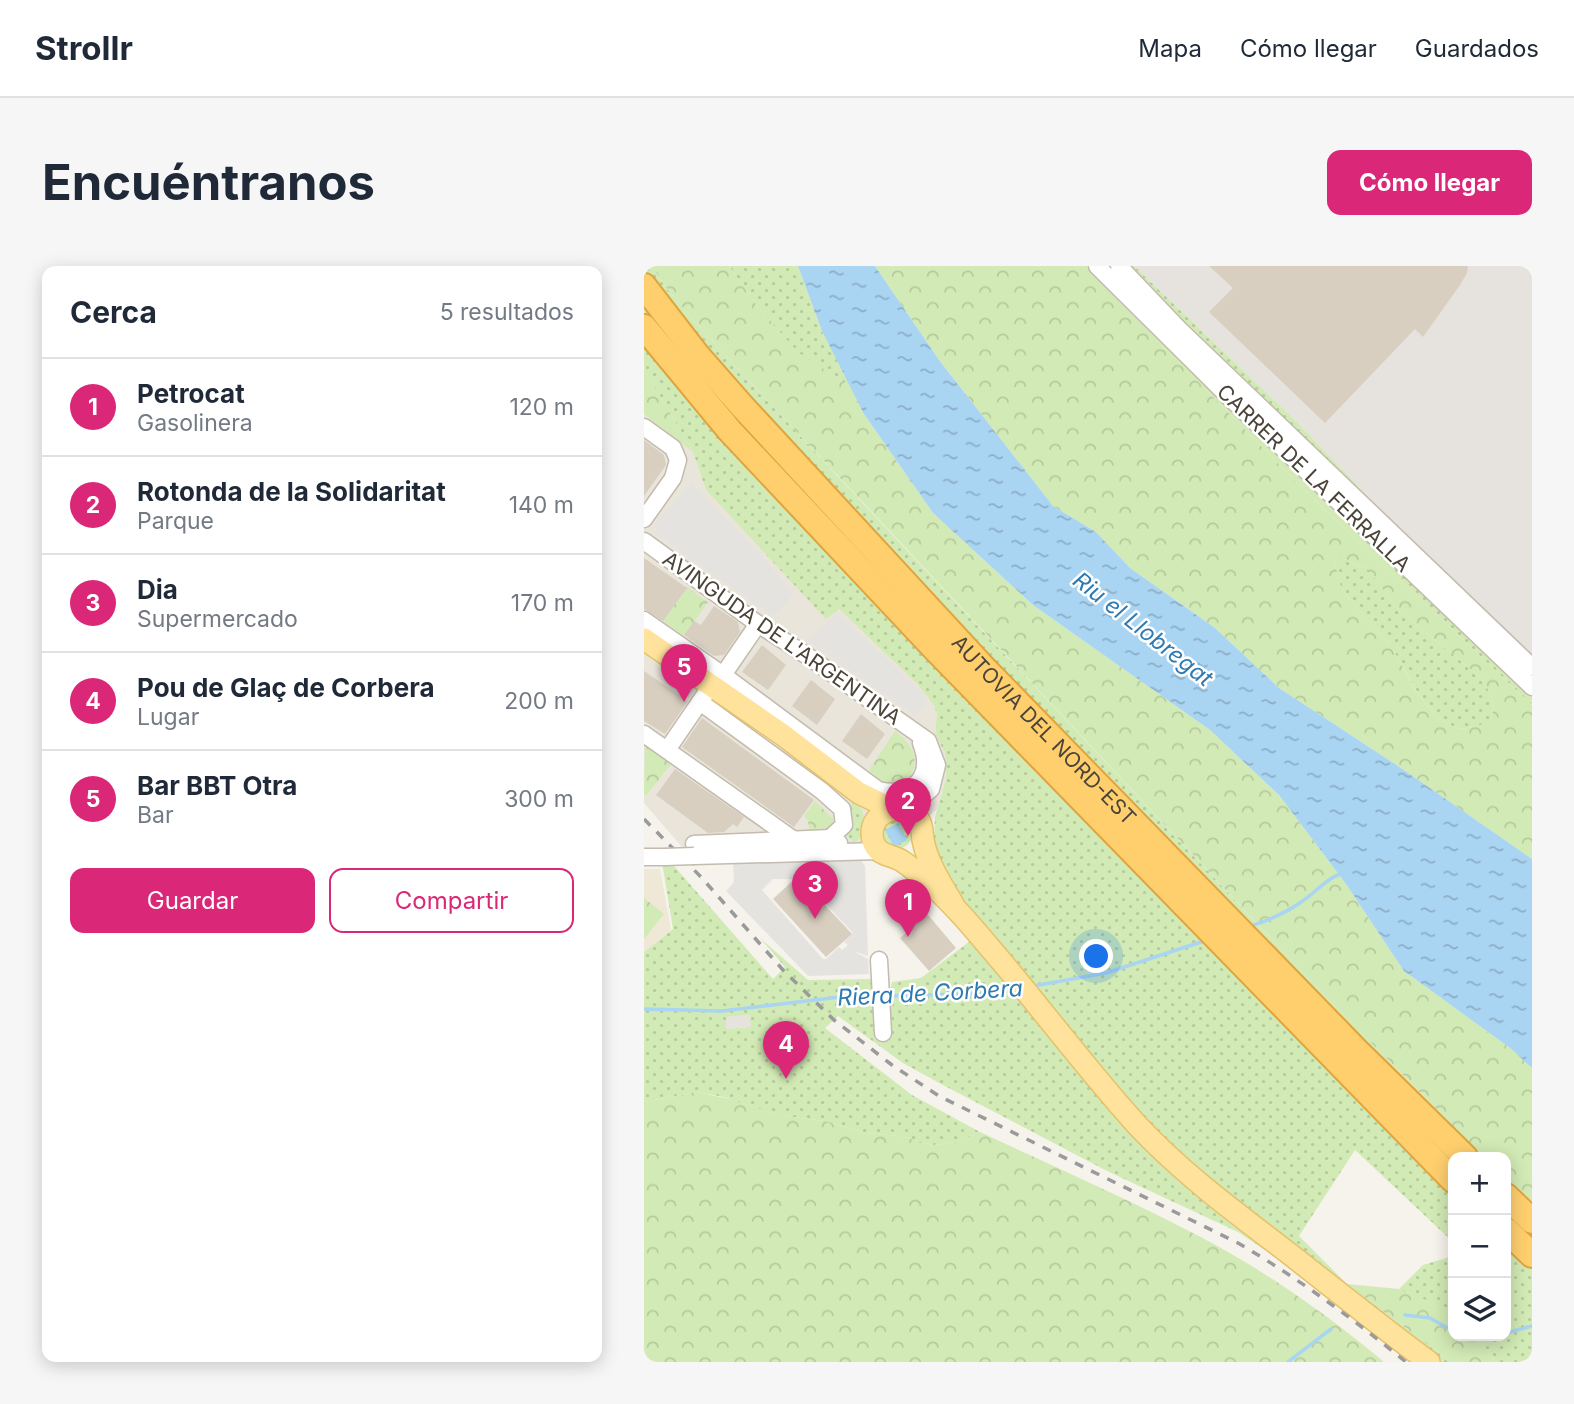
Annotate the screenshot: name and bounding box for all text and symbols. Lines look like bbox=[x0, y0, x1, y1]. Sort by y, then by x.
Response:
text: Strollr bbox=[35, 28, 133, 68]
text: Mapa bbox=[1138, 34, 1202, 63]
text: Cómo llegar bbox=[1240, 34, 1377, 63]
text: Guardados bbox=[1415, 34, 1539, 63]
button: Cómo llegar bbox=[1327, 150, 1532, 215]
text: Encuéntranos bbox=[42, 153, 375, 212]
text: Cerca bbox=[70, 294, 157, 330]
text: 5 resultados bbox=[440, 298, 574, 326]
text: Petrocat bbox=[137, 378, 245, 409]
street label: CARRER DE LA FERRALLA bbox=[1212, 379, 1416, 577]
text: 1 bbox=[88, 393, 98, 421]
text: 120 m bbox=[509, 393, 574, 421]
text: Gasolinera bbox=[137, 409, 253, 437]
text: Rotonda de la Solidaritat bbox=[137, 476, 446, 507]
text: 2 bbox=[86, 491, 100, 519]
text: 140 m bbox=[509, 491, 574, 519]
text: Parque bbox=[137, 507, 214, 535]
street label: AVINGUDA DE L'ARGENTINA bbox=[658, 546, 906, 730]
water label: Riu el Llobregat bbox=[1068, 566, 1219, 692]
text: Dia bbox=[137, 574, 178, 605]
text: 3 bbox=[86, 589, 100, 617]
text: 170 m bbox=[511, 589, 574, 617]
text: Supermercado bbox=[137, 605, 298, 633]
street label: AUTOVIA DEL NORD-EST bbox=[947, 630, 1142, 830]
pin: 5 bbox=[661, 644, 707, 702]
text: Pou de Glaç de Corbera bbox=[137, 672, 434, 703]
text: 4 bbox=[85, 687, 101, 715]
text: 200 m bbox=[504, 687, 574, 715]
text: Lugar bbox=[137, 703, 199, 731]
text: Bar BBT Otra bbox=[137, 770, 297, 801]
pin: 2 bbox=[885, 778, 931, 836]
text: 5 bbox=[86, 785, 100, 813]
text: 300 m bbox=[504, 785, 574, 813]
text: Bar bbox=[137, 801, 174, 829]
pin: 3 bbox=[792, 861, 838, 919]
button: Guardar bbox=[70, 868, 315, 933]
button: Compartir bbox=[329, 868, 574, 933]
pin: 1 bbox=[885, 879, 931, 937]
your location bbox=[1079, 939, 1113, 973]
water label: Riera de Corbera bbox=[837, 974, 1023, 1012]
pin: 4 bbox=[763, 1021, 809, 1079]
map controls bbox=[1448, 1152, 1511, 1341]
button: + bbox=[1448, 1152, 1511, 1215]
button: − bbox=[1448, 1215, 1511, 1278]
button: layers bbox=[1448, 1278, 1511, 1341]

